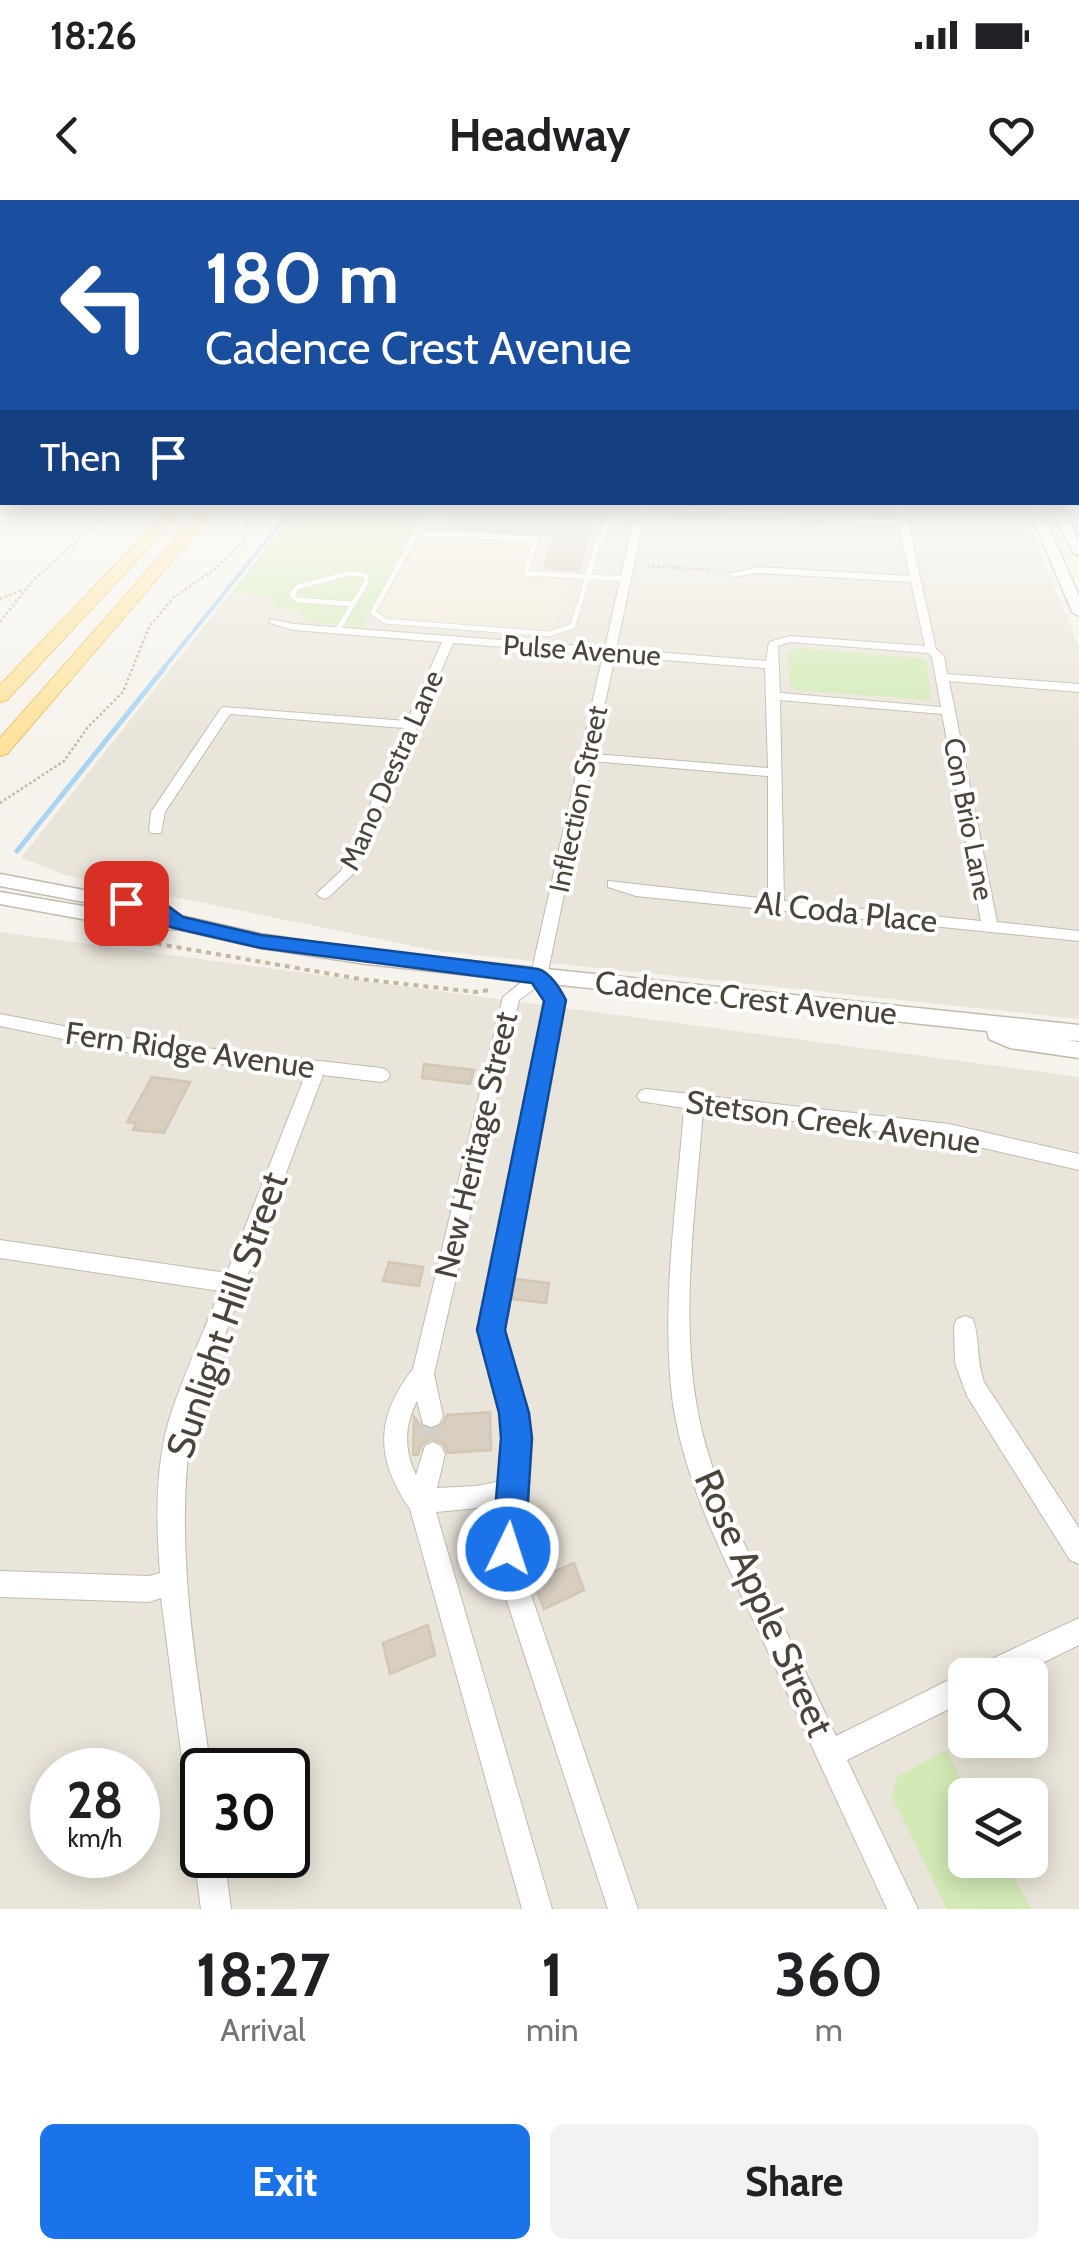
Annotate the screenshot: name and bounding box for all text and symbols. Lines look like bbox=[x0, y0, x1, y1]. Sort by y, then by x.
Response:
text: 18:26 bbox=[50, 12, 137, 59]
icon: back bbox=[40, 108, 95, 163]
text: Headway bbox=[449, 108, 630, 162]
icon: heart bbox=[984, 108, 1039, 163]
text: 180 m bbox=[205, 235, 399, 321]
icon: left bbox=[40, 240, 170, 370]
text: Cadence Crest Avenue bbox=[205, 321, 631, 375]
icon: arrive bbox=[141, 430, 196, 485]
text: Then bbox=[40, 434, 121, 481]
street label: Pulse Avenue bbox=[502, 628, 662, 672]
street label: Mano Destra Lane bbox=[332, 665, 450, 875]
street label: Inflection Street bbox=[542, 703, 614, 895]
street label: Con Brio Lane bbox=[937, 735, 1001, 903]
pin bbox=[84, 861, 169, 946]
icon: arrive bbox=[99, 876, 154, 931]
street label: Al Coda Place bbox=[753, 883, 939, 940]
street label: Cadence Crest Avenue bbox=[593, 962, 899, 1033]
street label: New Heritage Street bbox=[426, 1008, 525, 1282]
street label: Fern Ridge Avenue bbox=[63, 1013, 317, 1086]
street label: Stetson Creek Avenue bbox=[683, 1082, 983, 1161]
street label: Sunlight Hill Street bbox=[156, 1165, 298, 1464]
street label: Rose Apple Street bbox=[685, 1462, 844, 1744]
position arrow bbox=[456, 1497, 560, 1601]
map controls bbox=[948, 1658, 1048, 1878]
button: search bbox=[948, 1658, 1048, 1758]
speed limit sign: 30 bbox=[180, 1748, 310, 1878]
text: 28 bbox=[67, 1770, 123, 1831]
button: layers bbox=[948, 1778, 1048, 1878]
text: km/h bbox=[68, 1823, 122, 1853]
text: 18:27 bbox=[196, 1938, 330, 2011]
text: 1 bbox=[541, 1938, 563, 2011]
text: 360 bbox=[775, 1938, 883, 2011]
text: Arrival bbox=[220, 2010, 306, 2049]
text: min bbox=[526, 2010, 579, 2049]
text: m bbox=[815, 2010, 843, 2049]
button: Exit bbox=[40, 2124, 530, 2239]
button: Share bbox=[550, 2124, 1039, 2239]

